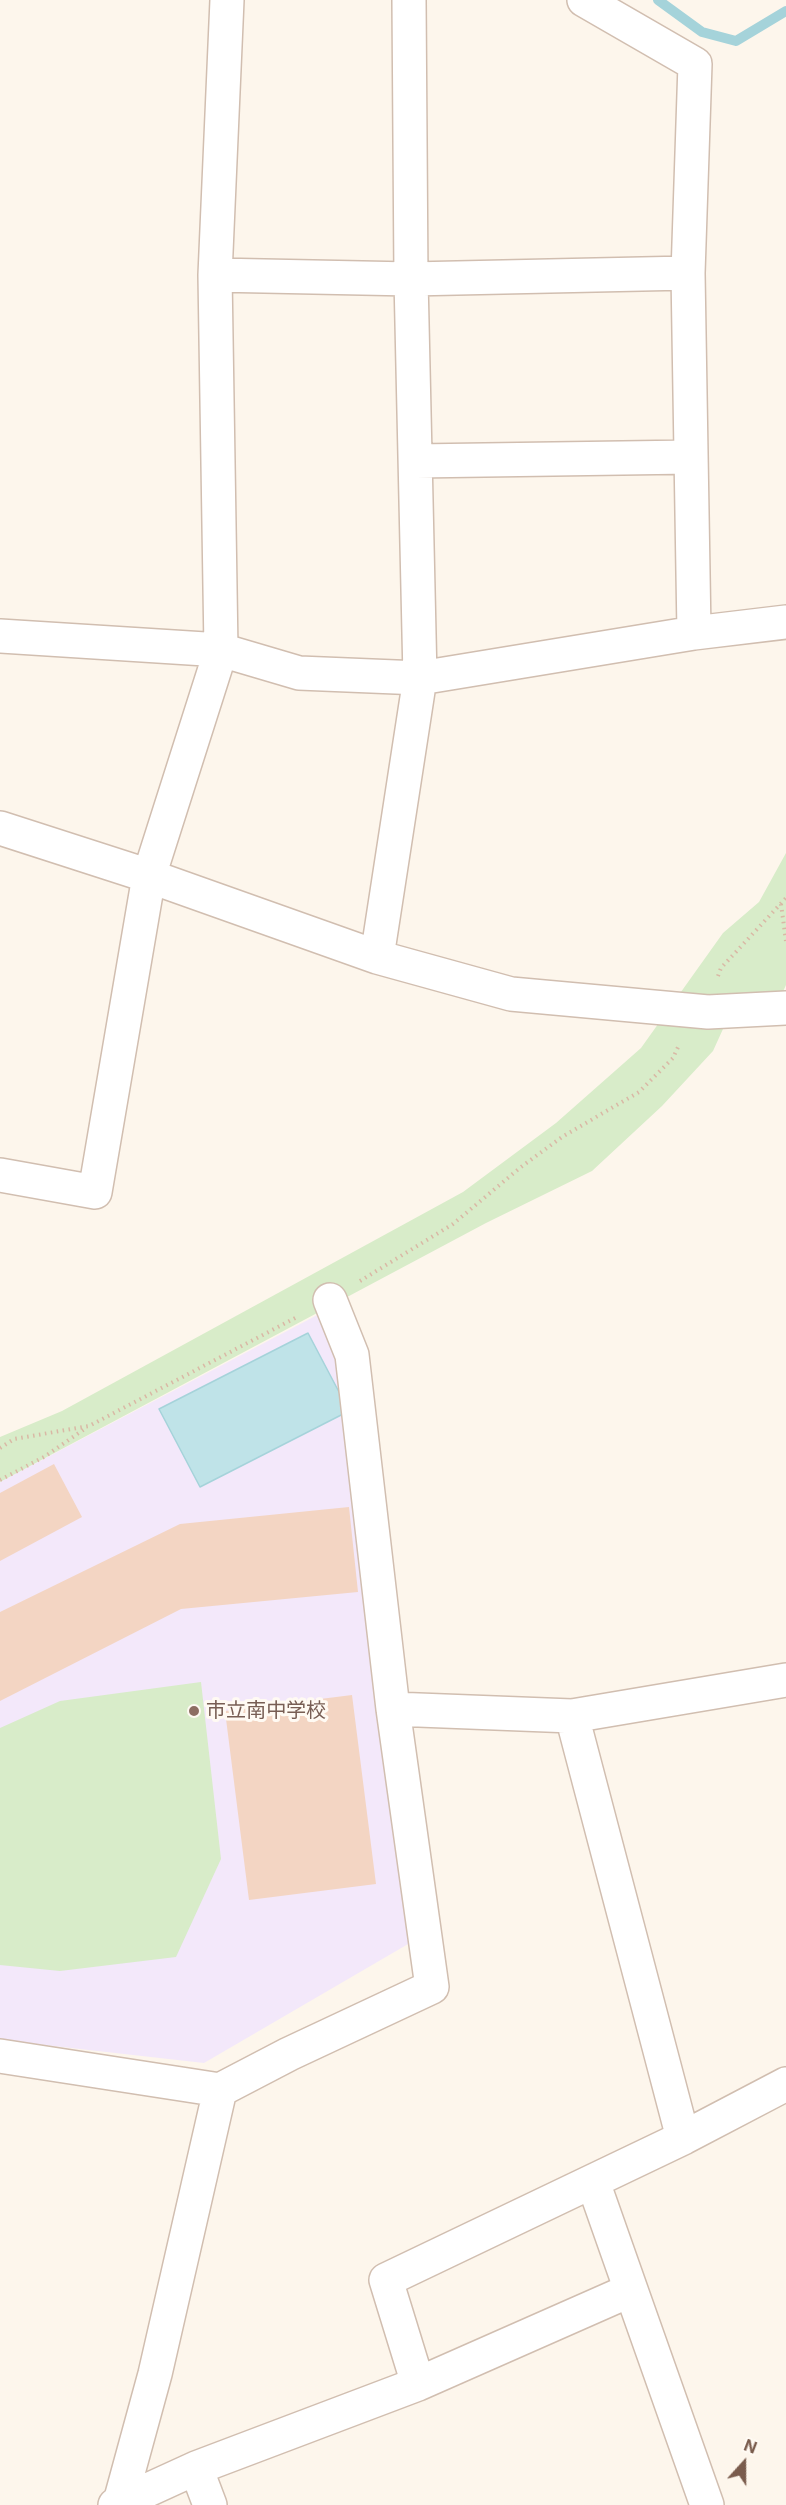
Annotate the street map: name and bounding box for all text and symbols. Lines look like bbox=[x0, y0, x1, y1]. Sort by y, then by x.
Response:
place label: 市立南中学校 bbox=[206, 1699, 326, 1723]
marker: 市立南中学校 bbox=[187, 1704, 201, 1718]
north arrow bbox=[714, 2433, 774, 2493]
text: N bbox=[741, 2435, 760, 2458]

